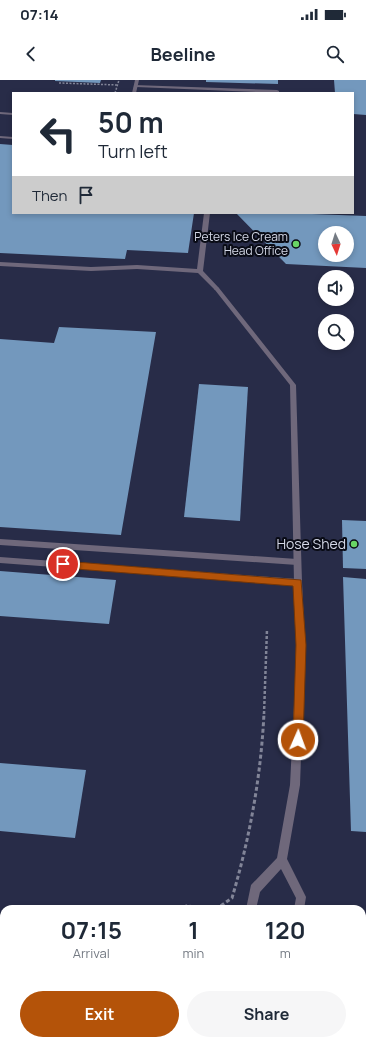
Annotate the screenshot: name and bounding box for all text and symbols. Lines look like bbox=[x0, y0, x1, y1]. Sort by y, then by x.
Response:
text: 07:14 bbox=[20, 4, 59, 25]
text: Beeline bbox=[150, 42, 216, 66]
icon: back bbox=[20, 43, 42, 65]
icon: search bbox=[324, 43, 346, 65]
text: 50 m bbox=[98, 103, 164, 141]
icon: left bbox=[32, 108, 84, 160]
text: Turn left bbox=[98, 139, 168, 163]
icon: arrive bbox=[75, 184, 97, 206]
text: Then bbox=[32, 185, 67, 206]
north arrow bbox=[318, 226, 354, 262]
map controls bbox=[318, 226, 354, 350]
place label: Peters Ice Cream Head Office bbox=[194, 228, 288, 259]
marker: Peters Ice Cream Head Office bbox=[291, 239, 301, 249]
button: sound bbox=[318, 270, 354, 306]
button: search bbox=[318, 314, 354, 350]
place label: Hose Shed bbox=[276, 534, 346, 553]
marker: Hose Shed bbox=[349, 539, 359, 549]
pin bbox=[46, 547, 80, 581]
icon: arrive bbox=[52, 553, 74, 575]
position arrow bbox=[277, 719, 319, 761]
text: 07:15 bbox=[61, 913, 122, 946]
text: 1 bbox=[188, 913, 199, 946]
text: 120 bbox=[265, 913, 305, 946]
text: Arrival bbox=[73, 944, 110, 962]
text: min bbox=[183, 944, 204, 962]
text: m bbox=[280, 944, 291, 962]
button: Exit bbox=[20, 991, 179, 1037]
button: Share bbox=[187, 991, 346, 1037]

